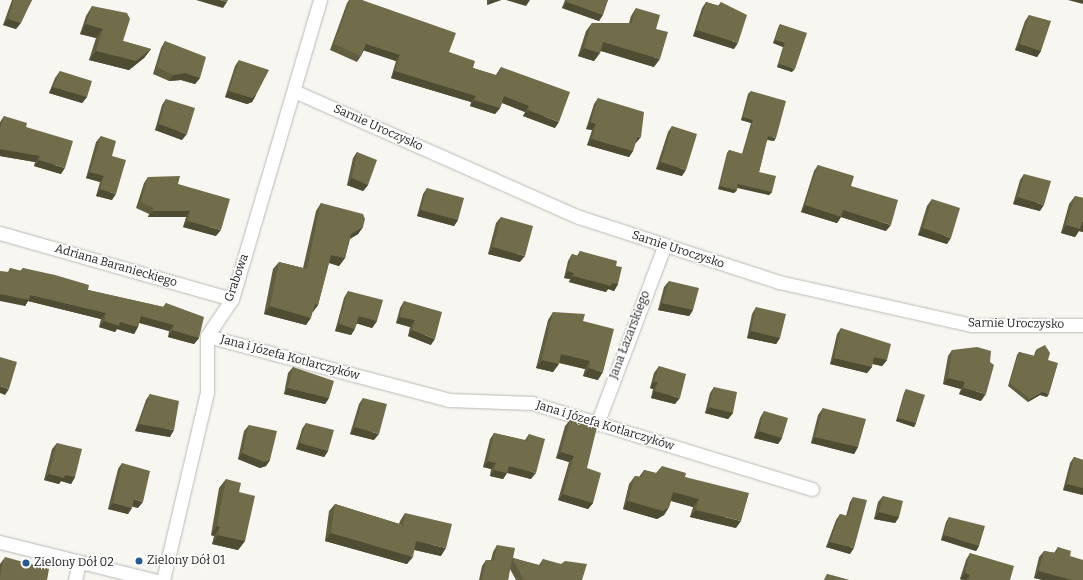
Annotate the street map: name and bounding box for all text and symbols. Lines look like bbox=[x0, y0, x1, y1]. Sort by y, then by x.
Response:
street label: Sarnie Uroczysko bbox=[331, 102, 425, 154]
street label: Sarnie Uroczysko bbox=[630, 228, 726, 272]
street label: Adriana Baranieckiego bbox=[53, 242, 179, 290]
street label: Grabowa bbox=[222, 252, 252, 304]
street label: Jana Łazarskiego bbox=[607, 289, 653, 381]
street label: Sarnie Uroczysko bbox=[968, 316, 1064, 332]
street label: Jana i Józefa Kotlarczyków bbox=[219, 332, 361, 384]
street label: Jana i Józefa Kotlarczyków bbox=[534, 398, 676, 454]
place label: Zielony Dół 01 bbox=[147, 554, 225, 568]
place label: Zielony Dół 02 bbox=[34, 556, 114, 570]
marker: Zielony Dół 01 bbox=[134, 556, 144, 566]
marker: Zielony Dół 02 bbox=[21, 558, 31, 568]

